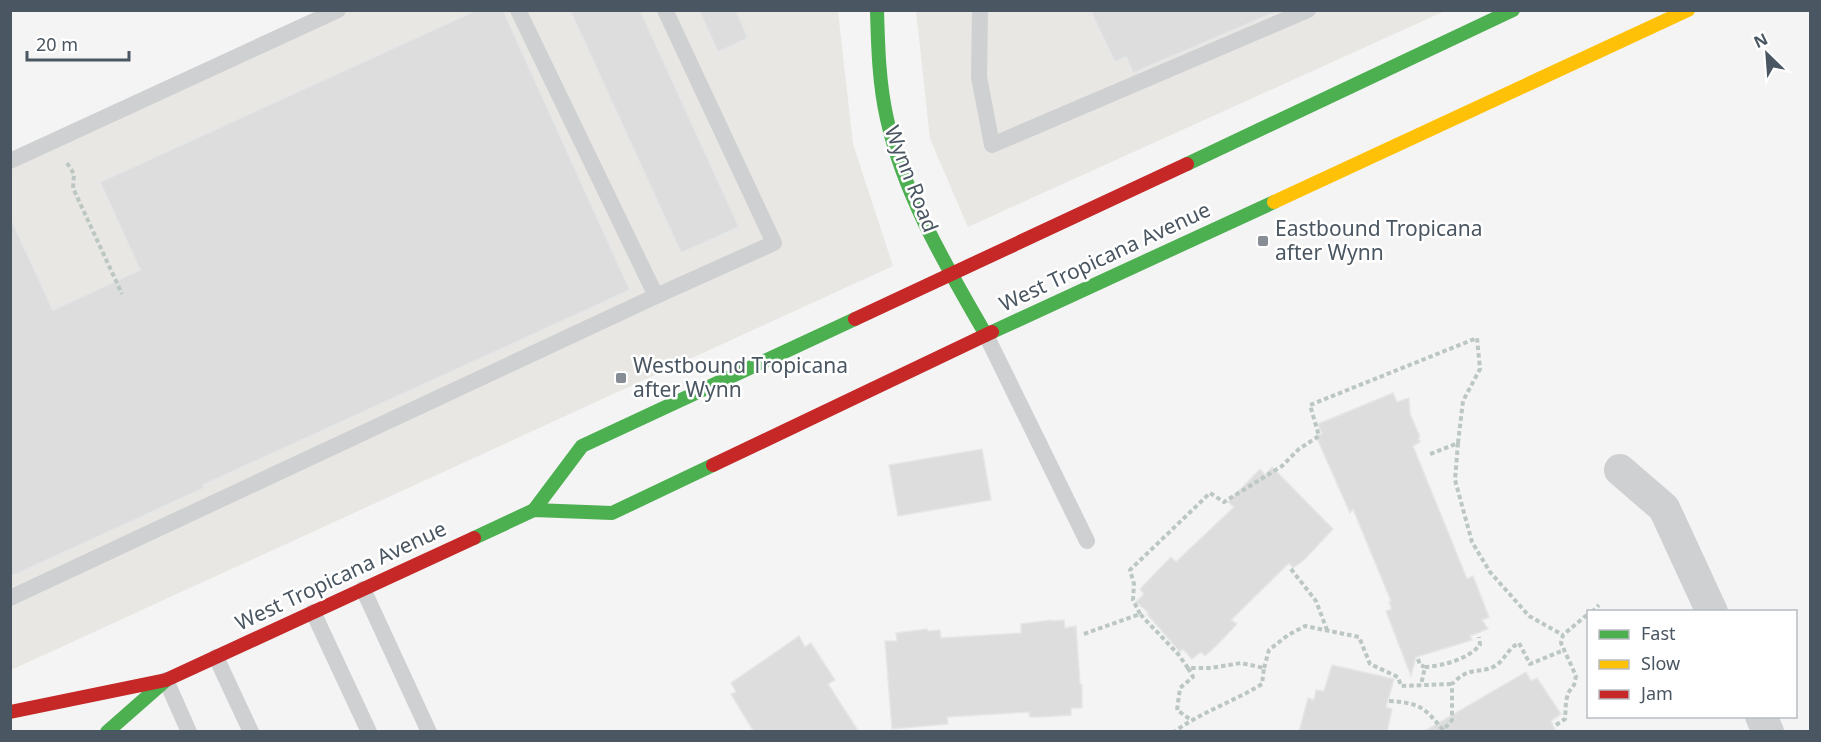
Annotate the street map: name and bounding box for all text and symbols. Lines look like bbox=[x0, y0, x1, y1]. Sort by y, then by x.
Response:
scale bar bbox=[27, 24, 129, 62]
north arrow bbox=[1737, 24, 1797, 84]
text: N bbox=[1750, 28, 1771, 53]
text: 20 m bbox=[36, 32, 78, 56]
street label: Wynn Road bbox=[879, 121, 945, 236]
street label: West Tropicana Avenue bbox=[995, 195, 1215, 317]
place label: Eastbound Tropicana after Wynn bbox=[1275, 214, 1483, 266]
marker: Eastbound Tropicana after Wynn bbox=[1256, 234, 1270, 248]
place label: Westbound Tropicana after Wynn bbox=[633, 351, 848, 403]
marker: Westbound Tropicana after Wynn bbox=[614, 371, 628, 385]
street label: West Tropicana Avenue bbox=[231, 514, 451, 636]
legend bbox=[1587, 610, 1797, 718]
text: Fast bbox=[1641, 621, 1676, 645]
text: Slow bbox=[1641, 651, 1680, 675]
text: Jam bbox=[1639, 681, 1673, 705]

